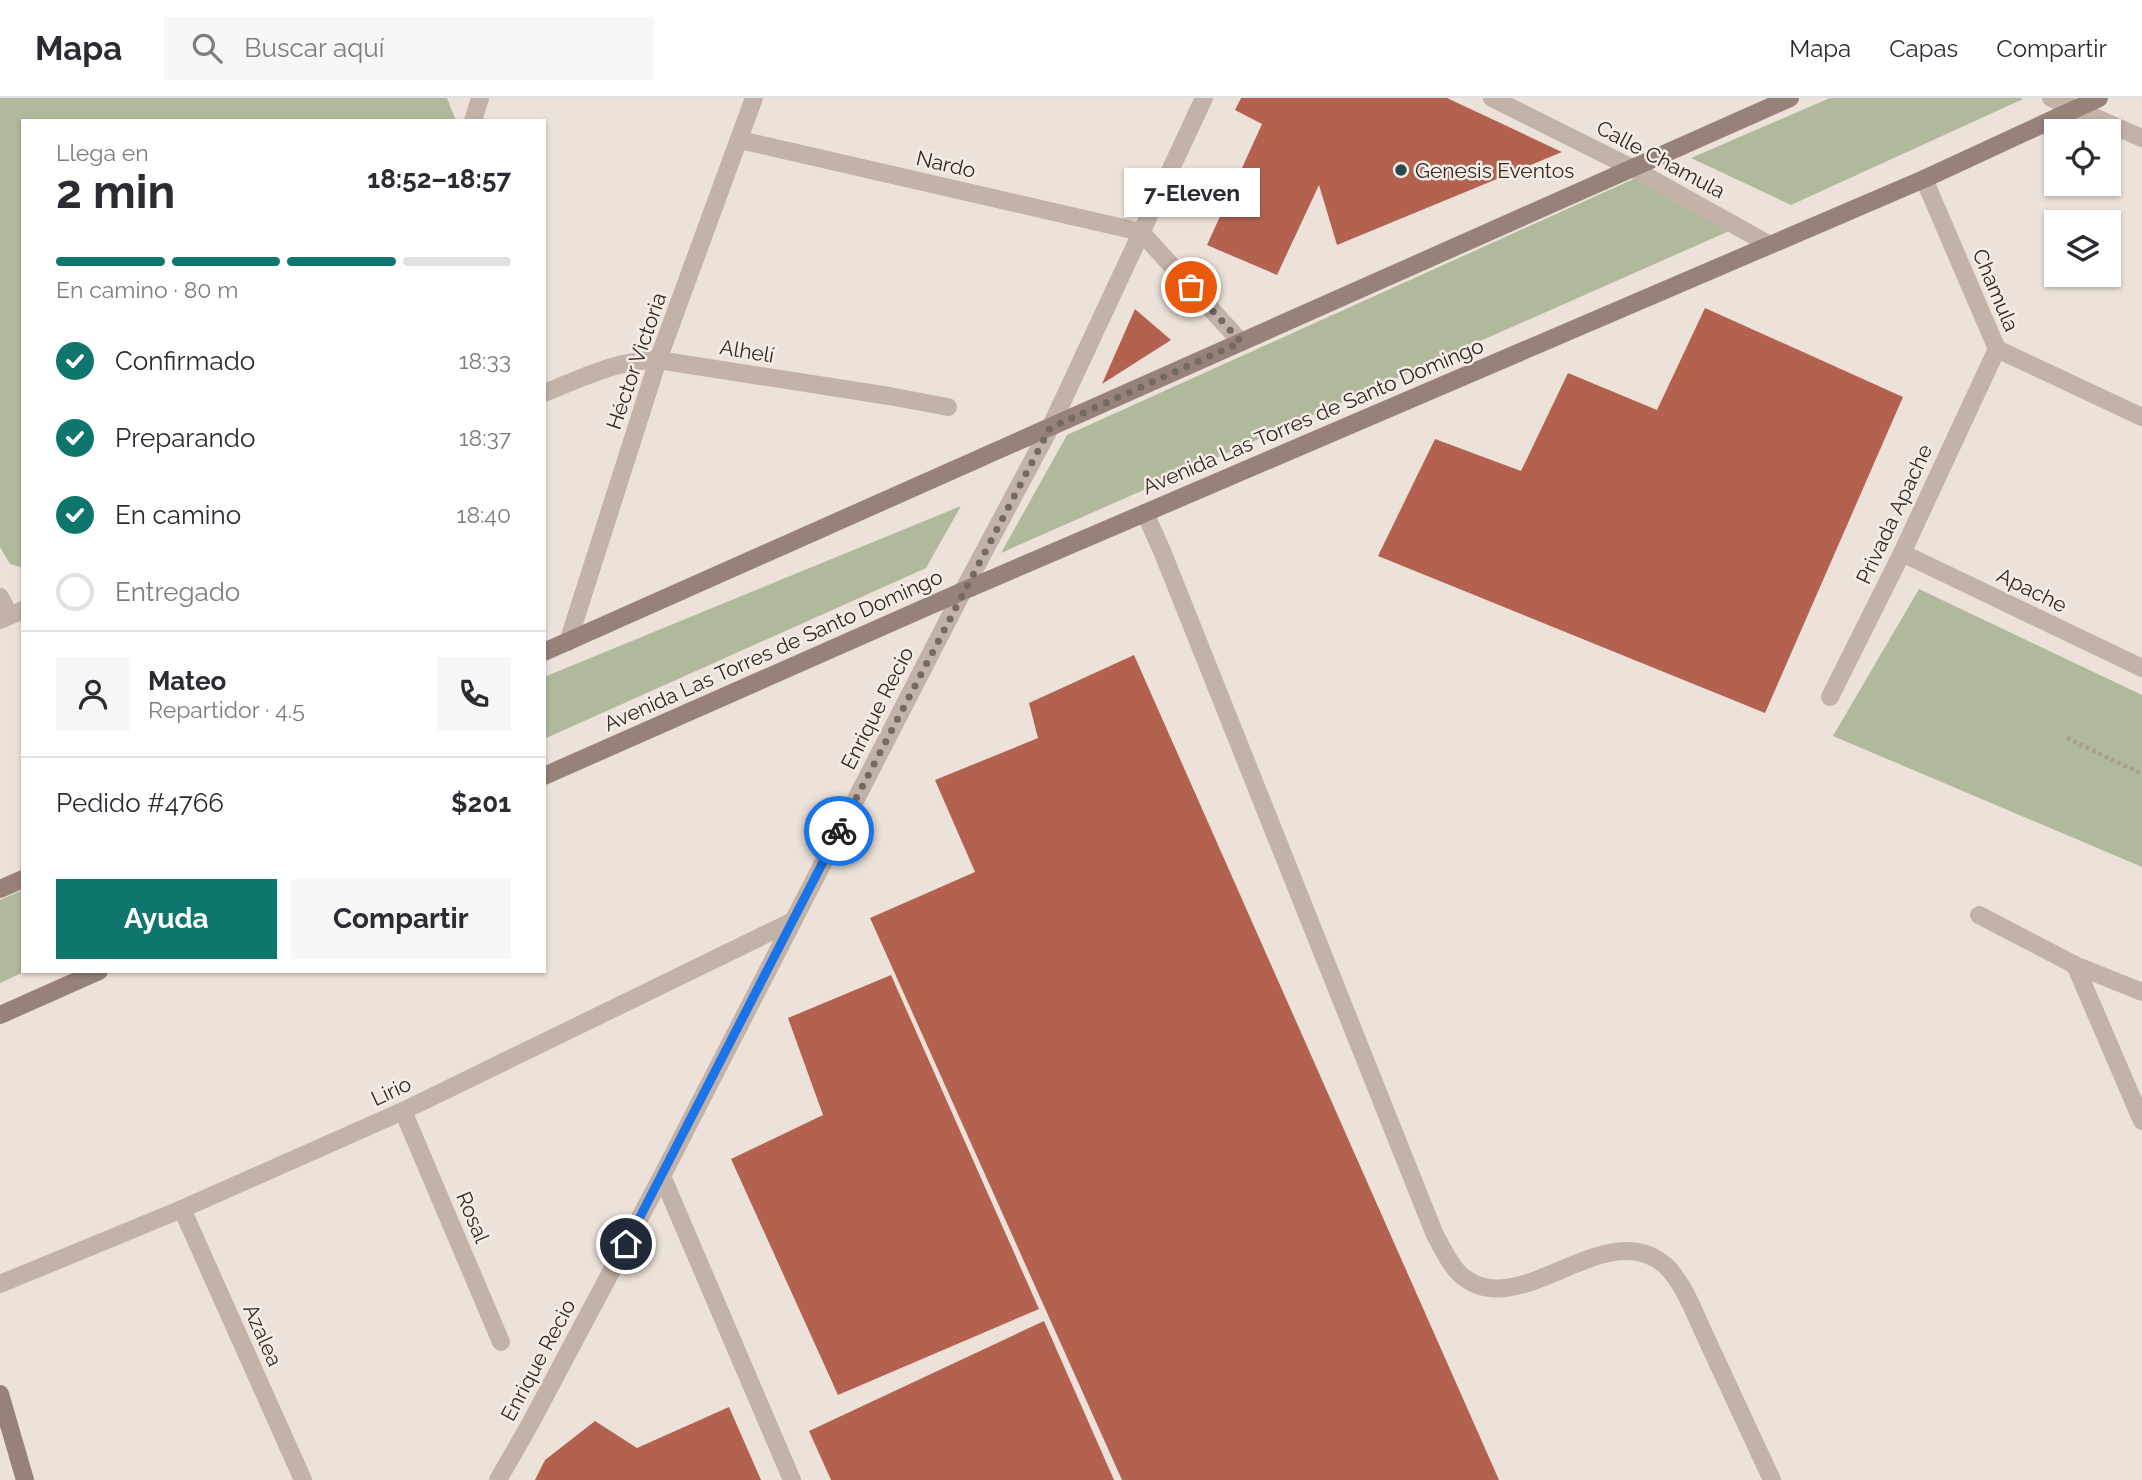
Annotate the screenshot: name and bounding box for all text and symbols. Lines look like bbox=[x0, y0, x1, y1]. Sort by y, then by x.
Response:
search box bbox=[164, 17, 654, 80]
text: Mapa bbox=[35, 29, 122, 68]
icon: search bbox=[188, 29, 226, 67]
text: Buscar aquí bbox=[244, 33, 384, 63]
text: Mapa bbox=[1789, 34, 1851, 63]
text: Capas bbox=[1889, 34, 1958, 63]
text: Compartir bbox=[1996, 34, 2107, 63]
street label: Calle Chamula bbox=[1592, 115, 1730, 203]
map controls bbox=[2044, 119, 2121, 287]
button: locate bbox=[2044, 119, 2121, 196]
text: Llega en bbox=[56, 139, 149, 166]
street label: Nardo bbox=[914, 145, 978, 183]
place label: Genesis Eventos bbox=[1415, 158, 1574, 183]
marker: Genesis Eventos bbox=[1393, 162, 1409, 178]
text: 18:52–18:57 bbox=[367, 164, 511, 194]
text: 2 min bbox=[56, 165, 175, 219]
callout: 7-Eleven bbox=[1123, 168, 1259, 217]
text: 7-Eleven bbox=[1144, 179, 1240, 206]
button: layers bbox=[2044, 210, 2121, 287]
street label: Chamula bbox=[1967, 245, 2025, 335]
pin bbox=[1161, 257, 1221, 317]
icon: bag bbox=[1172, 268, 1210, 306]
text: En camino · 80 m bbox=[56, 276, 238, 303]
street label: Héctor Victoria bbox=[601, 289, 671, 433]
street label: Avenida Las Torres de Santo Domingo bbox=[1139, 333, 1487, 499]
street label: Alhelí bbox=[718, 334, 776, 368]
icon: check bbox=[56, 342, 94, 380]
text: Confirmado bbox=[115, 346, 255, 376]
text: 18:33 bbox=[459, 347, 511, 374]
icon: check bbox=[56, 419, 94, 457]
text: Preparando bbox=[115, 423, 255, 453]
text: 18:37 bbox=[459, 424, 511, 451]
street label: Privada Apache bbox=[1851, 440, 1937, 588]
icon: check bbox=[56, 496, 94, 534]
text: En camino bbox=[115, 500, 241, 530]
text: 18:40 bbox=[457, 501, 511, 528]
street label: Apache bbox=[1993, 562, 2071, 618]
street label: Avenida Las Torres de Santo Domingo bbox=[600, 564, 946, 736]
text: Entregado bbox=[115, 577, 240, 607]
street label: Enrique Recio bbox=[835, 643, 919, 773]
button: person bbox=[56, 657, 130, 731]
button: phone bbox=[437, 657, 511, 731]
text: Mateo bbox=[148, 666, 226, 696]
text: Repartidor · 4.5 bbox=[148, 696, 305, 723]
text: Pedido #4766 bbox=[56, 788, 224, 818]
text: $201 bbox=[451, 788, 511, 818]
courier bbox=[804, 796, 874, 866]
icon: bike bbox=[820, 812, 858, 850]
button: Ayuda bbox=[56, 879, 277, 959]
button: Compartir bbox=[291, 879, 511, 959]
street label: Lirio bbox=[367, 1071, 415, 1111]
street label: Rosal bbox=[451, 1188, 495, 1247]
pin bbox=[596, 1214, 656, 1274]
icon: home bbox=[607, 1225, 645, 1263]
street label: Enrique Recio bbox=[495, 1295, 581, 1425]
street label: Azalea bbox=[238, 1300, 288, 1370]

